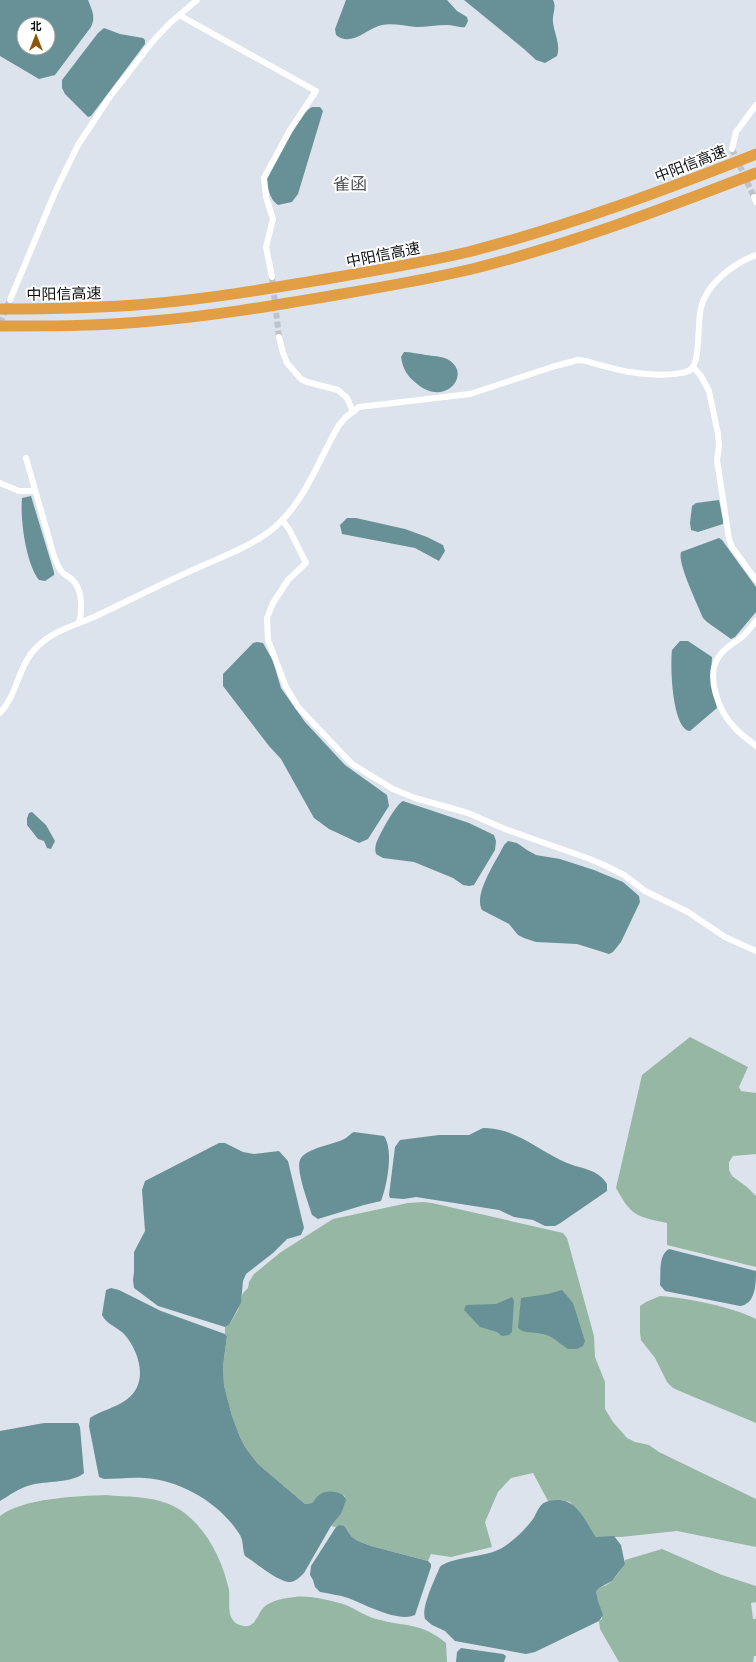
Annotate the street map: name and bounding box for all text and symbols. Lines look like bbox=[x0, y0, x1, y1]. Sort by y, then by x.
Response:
north arrow bbox=[16, 16, 56, 56]
text: 北 bbox=[31, 19, 42, 32]
street label: 中阳信高速 bbox=[652, 141, 728, 185]
district label: 雀函 bbox=[333, 173, 367, 193]
street label: 中阳信高速 bbox=[344, 238, 422, 270]
street label: 中阳信高速 bbox=[26, 283, 102, 303]

